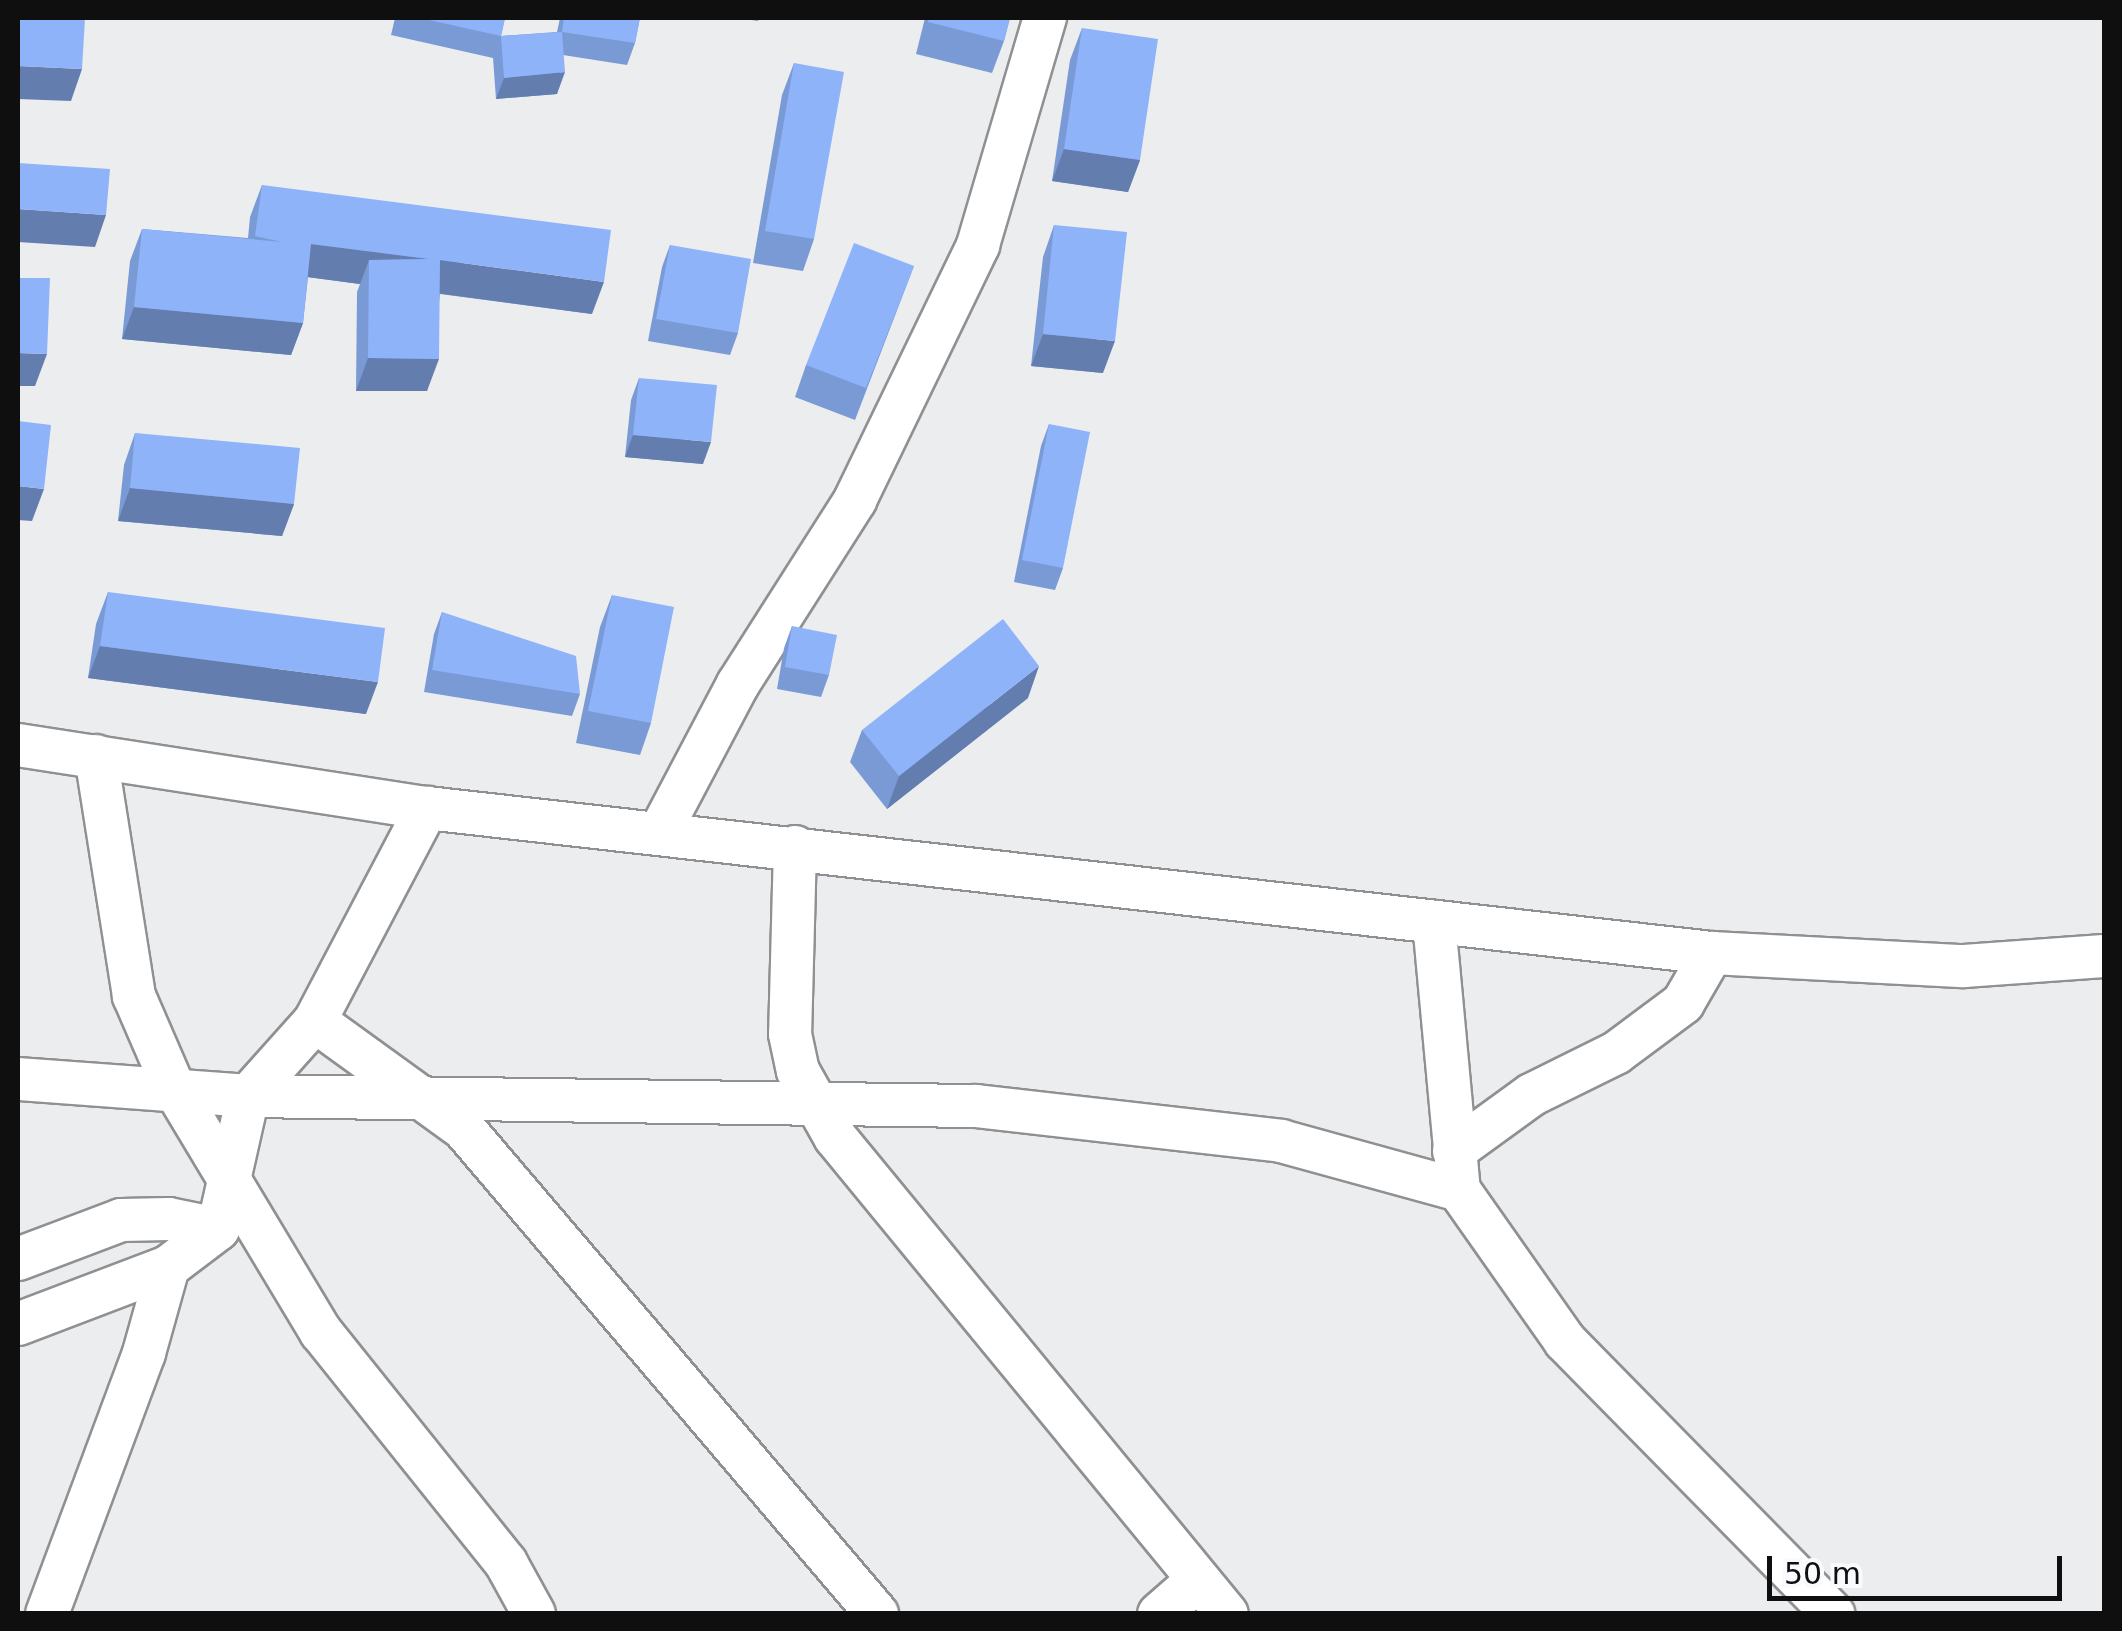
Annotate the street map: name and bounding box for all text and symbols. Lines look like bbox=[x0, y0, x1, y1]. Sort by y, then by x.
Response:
scale bar bbox=[1772, 1536, 2067, 1598]
text: 50 m bbox=[1784, 1556, 1861, 1591]

